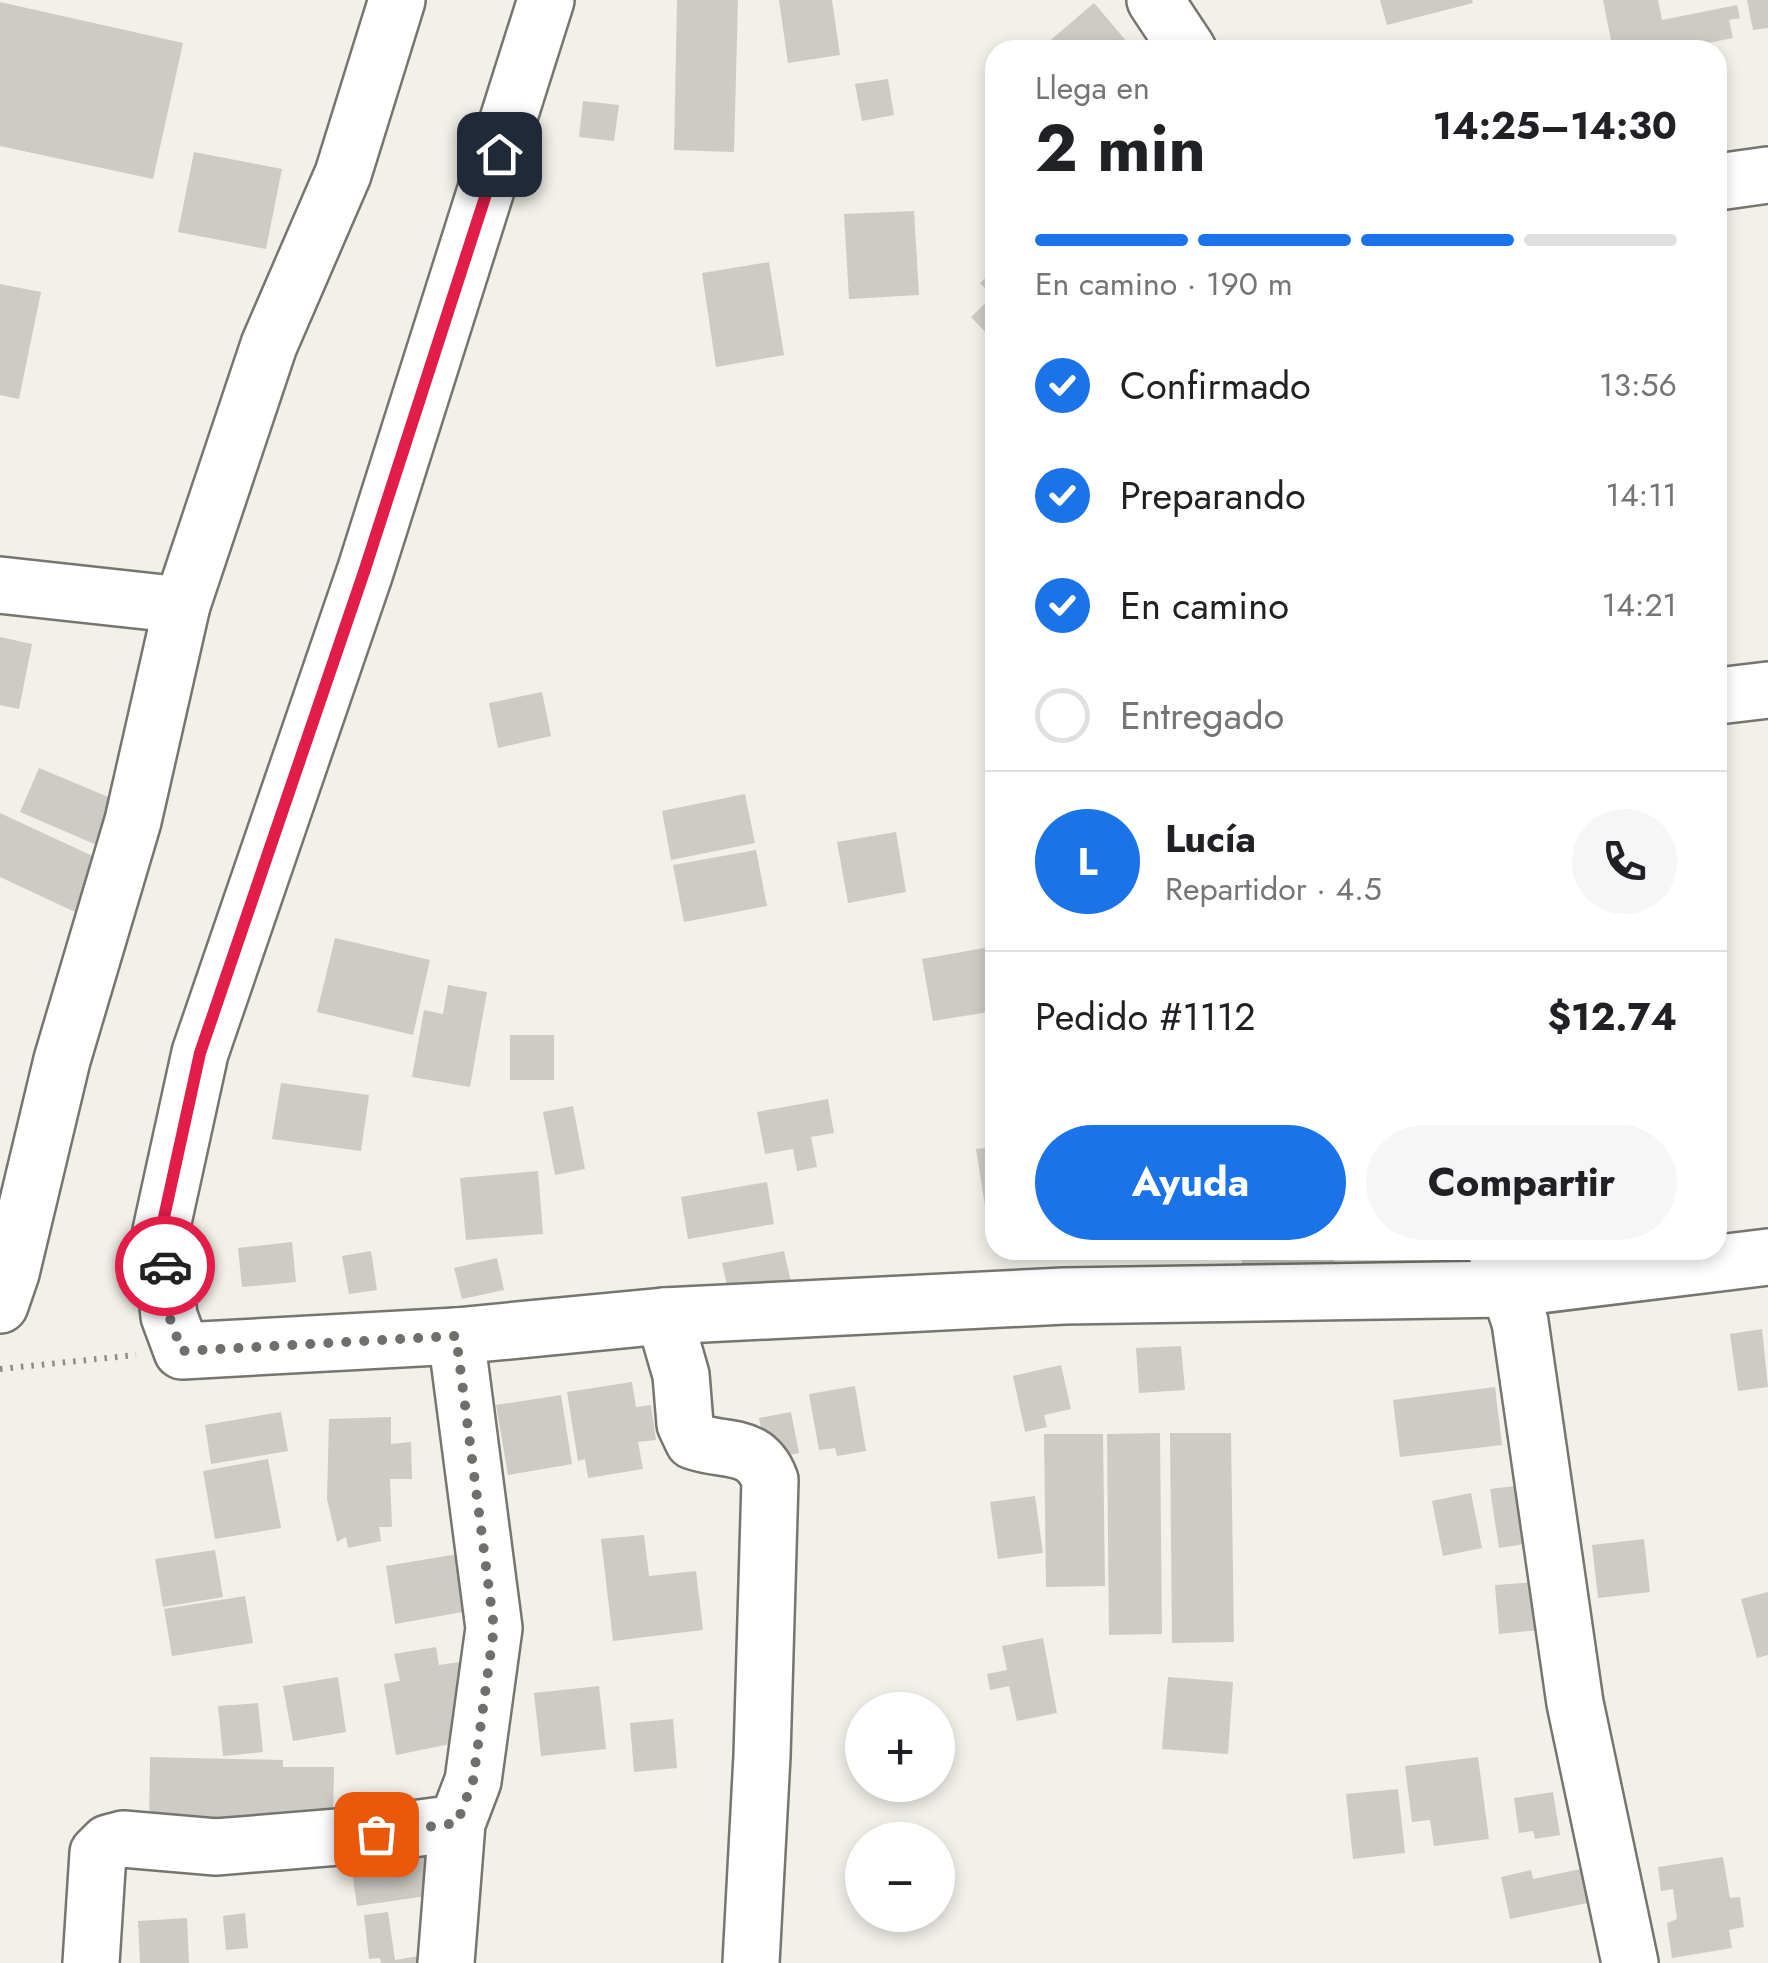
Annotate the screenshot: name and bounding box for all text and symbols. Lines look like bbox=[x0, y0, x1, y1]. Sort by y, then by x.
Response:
text: Llega en bbox=[1035, 65, 1150, 111]
text: 14:25–14:30 bbox=[1433, 98, 1677, 153]
text: 2 min bbox=[1035, 101, 1206, 195]
pin bbox=[457, 112, 542, 197]
icon: home bbox=[472, 127, 527, 182]
text: En camino · 190 m bbox=[1035, 261, 1293, 307]
icon: check bbox=[1035, 358, 1090, 413]
text: Confirmado bbox=[1120, 358, 1311, 413]
text: 13:56 bbox=[1599, 362, 1677, 408]
icon: check bbox=[1035, 468, 1090, 523]
text: Preparando bbox=[1120, 468, 1306, 523]
text: 14:11 bbox=[1606, 472, 1677, 518]
icon: check bbox=[1035, 578, 1090, 633]
text: En camino bbox=[1120, 578, 1289, 633]
text: 14:21 bbox=[1602, 582, 1677, 628]
text: Entregado bbox=[1120, 688, 1284, 743]
button: phone bbox=[1572, 809, 1677, 914]
text: Lucía bbox=[1165, 811, 1256, 866]
text: L bbox=[1077, 834, 1098, 889]
text: Repartidor · 4.5 bbox=[1165, 866, 1382, 912]
text: Pedido #1112 bbox=[1035, 989, 1256, 1044]
text: $12.74 bbox=[1547, 989, 1677, 1044]
button: Ayuda bbox=[1035, 1125, 1346, 1240]
button: Compartir bbox=[1366, 1125, 1677, 1240]
courier bbox=[115, 1216, 215, 1316]
icon: car bbox=[138, 1239, 193, 1294]
map controls bbox=[845, 1692, 955, 1932]
button: + bbox=[845, 1692, 955, 1802]
pin bbox=[334, 1792, 419, 1877]
icon: bag bbox=[349, 1807, 404, 1862]
button: − bbox=[845, 1822, 955, 1932]

